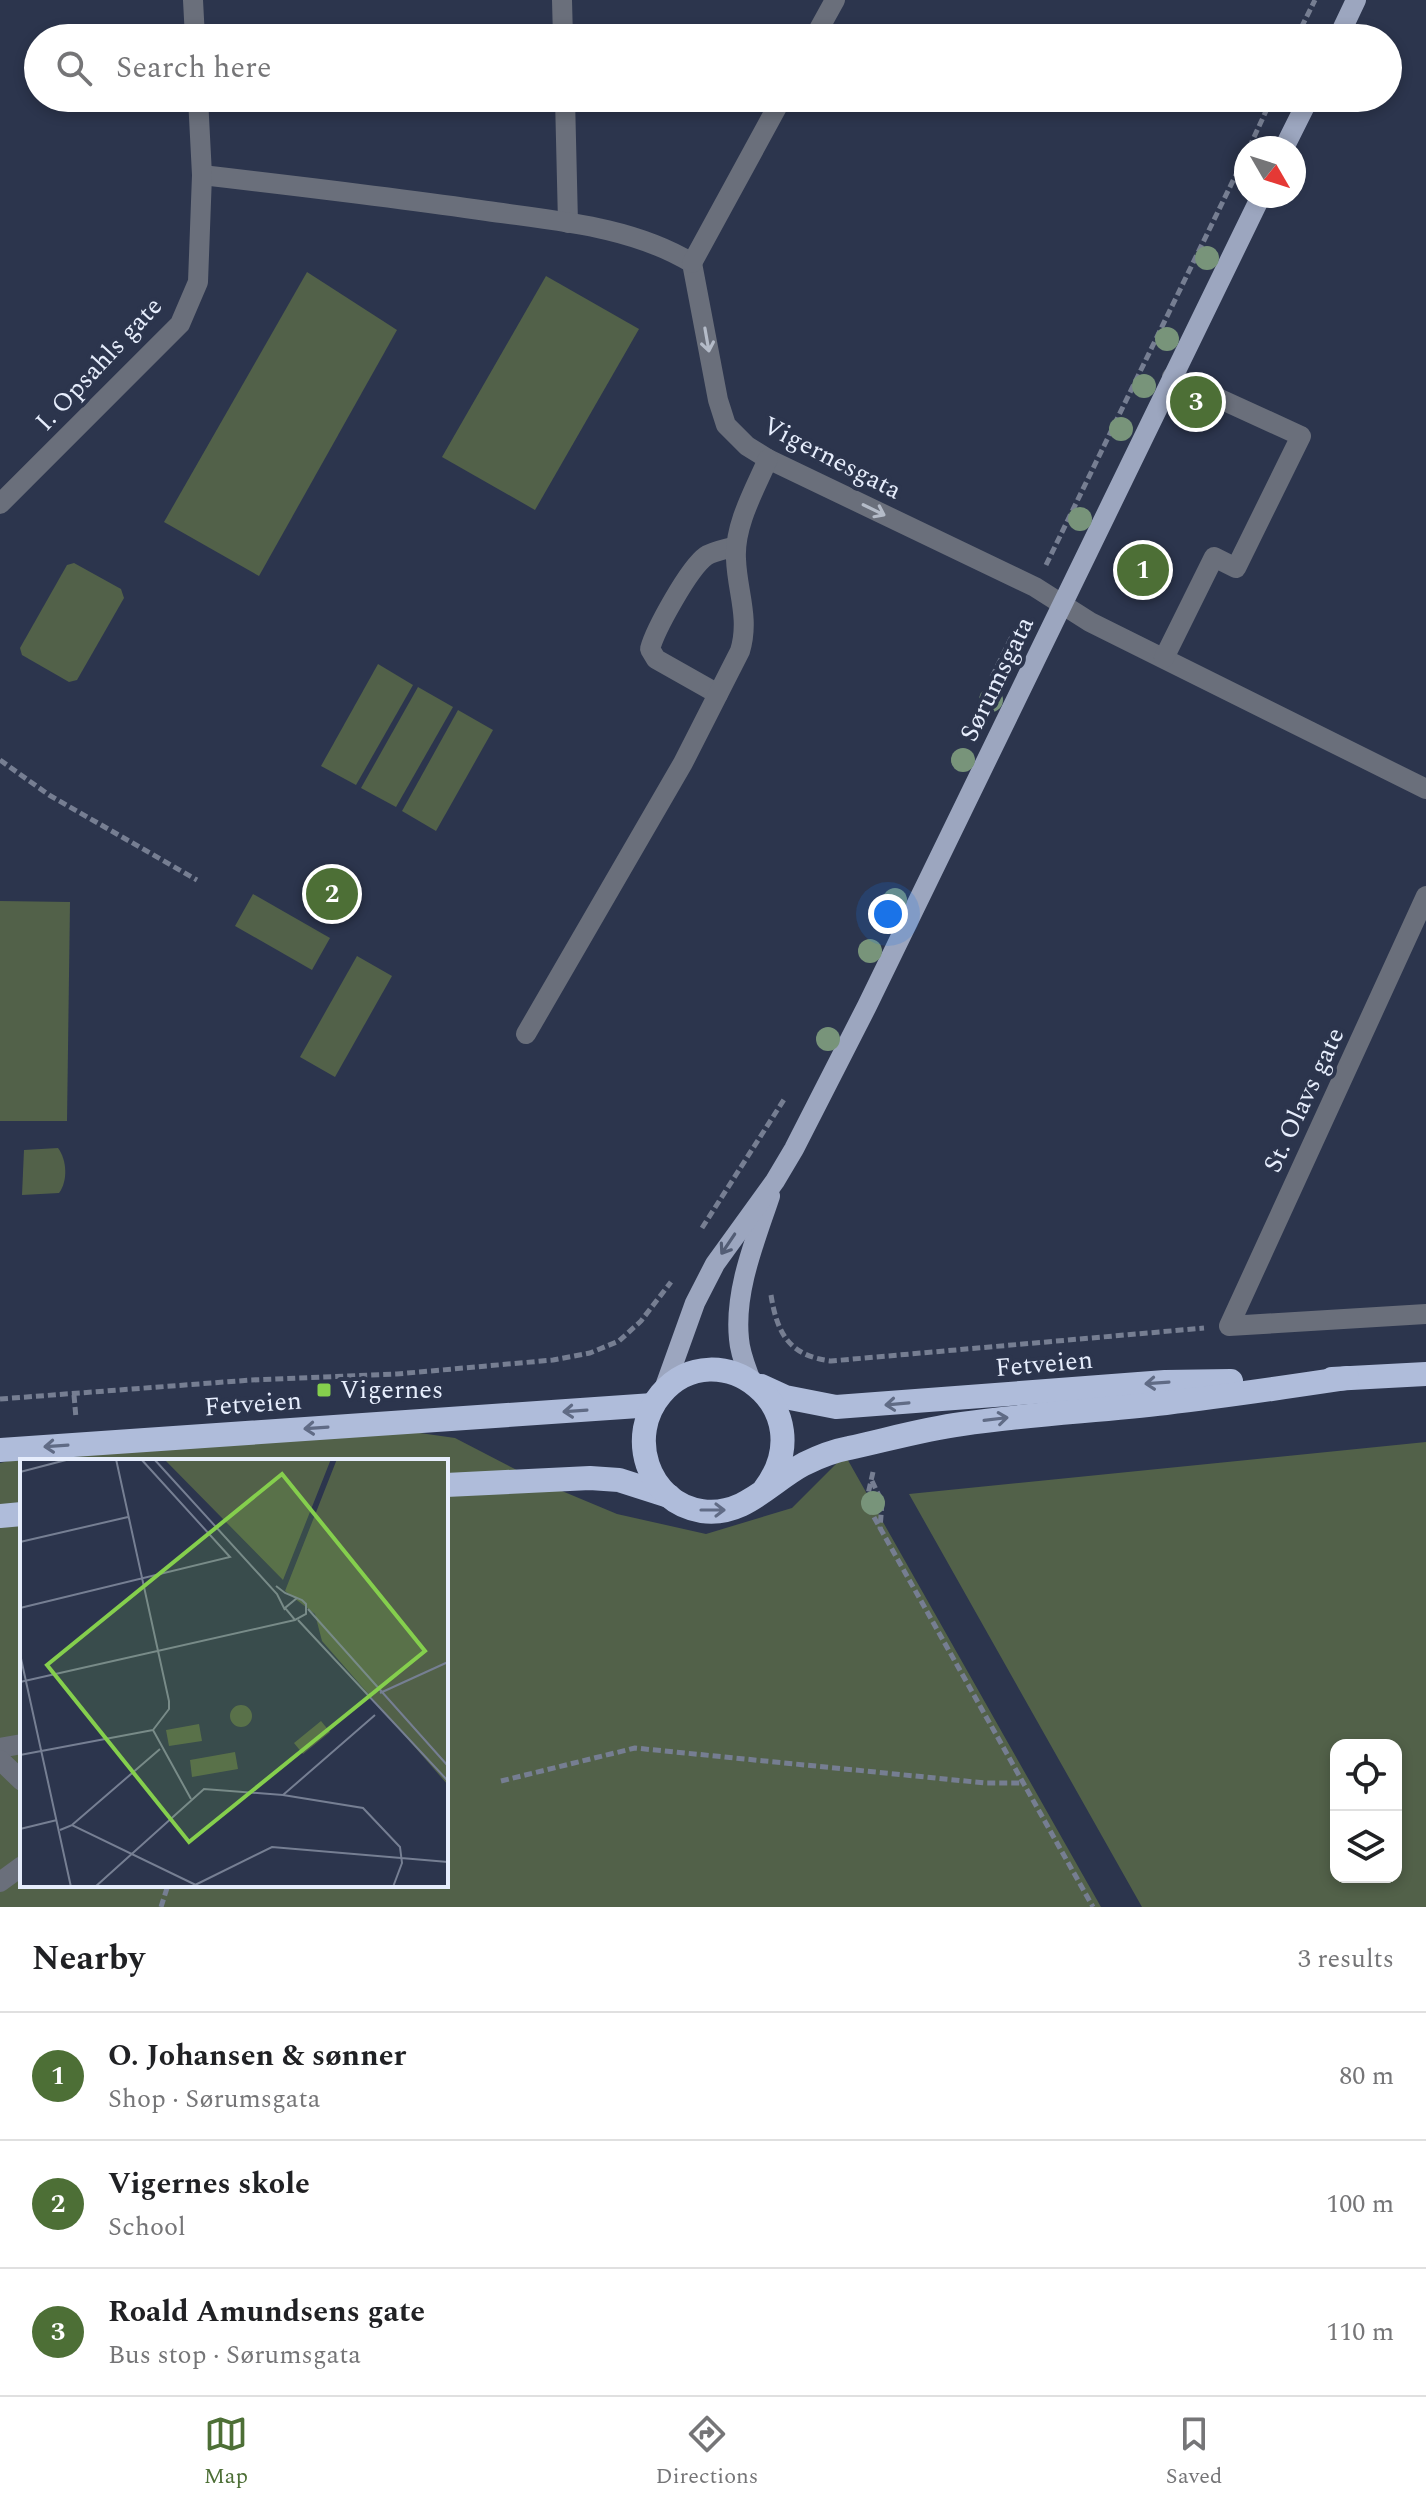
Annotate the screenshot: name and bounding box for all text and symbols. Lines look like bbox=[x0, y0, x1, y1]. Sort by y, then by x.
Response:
search box bbox=[24, 24, 1402, 112]
text: Search here bbox=[116, 45, 272, 91]
icon: search bbox=[52, 46, 96, 90]
north arrow bbox=[1234, 136, 1306, 208]
street label: I. Opsahls gate bbox=[26, 288, 172, 440]
one-way arrow bbox=[700, 327, 715, 352]
pin: 3 bbox=[1170, 372, 1222, 432]
street label: Vigernesgata bbox=[755, 406, 909, 510]
one-way arrow bbox=[862, 503, 886, 518]
pin: 1 bbox=[1117, 540, 1169, 600]
street label: Sørumsgata bbox=[949, 609, 1045, 749]
pin: 2 bbox=[306, 864, 358, 924]
your location bbox=[868, 894, 908, 934]
street label: St. Olavs gate bbox=[1253, 1021, 1355, 1179]
one-way arrow bbox=[720, 1232, 736, 1254]
street label: Fetveien bbox=[993, 1340, 1095, 1388]
place label: Vigernes bbox=[340, 1370, 443, 1410]
one-way arrow bbox=[1144, 1376, 1171, 1391]
street label: Fetveien bbox=[203, 1381, 303, 1427]
marker: Vigernes bbox=[315, 1381, 333, 1399]
one-way arrow bbox=[884, 1396, 911, 1411]
one-way arrow bbox=[562, 1404, 589, 1419]
one-way arrow bbox=[982, 1412, 1009, 1427]
one-way arrow bbox=[303, 1421, 330, 1436]
one-way arrow bbox=[43, 1439, 70, 1454]
inset map bbox=[20, 1459, 448, 1887]
one-way arrow bbox=[699, 1502, 725, 1518]
map controls bbox=[1330, 1739, 1402, 1883]
button: locate bbox=[1330, 1739, 1402, 1811]
button: layers bbox=[1330, 1811, 1402, 1883]
text: Nearby bbox=[32, 1933, 145, 1985]
text: 3 results bbox=[1298, 1939, 1394, 1979]
text: O. Johansen & sønner bbox=[108, 2033, 406, 2079]
text: 1 bbox=[51, 2056, 65, 2096]
text: 80 m bbox=[1339, 2056, 1394, 2096]
text: Shop · Sørumsgata bbox=[108, 2079, 320, 2119]
text: Vigernes skole bbox=[108, 2161, 310, 2207]
text: 2 bbox=[51, 2184, 65, 2224]
text: 100 m bbox=[1326, 2184, 1394, 2224]
text: School bbox=[108, 2207, 186, 2247]
text: Roald Amundsens gate bbox=[108, 2289, 425, 2335]
text: 3 bbox=[51, 2312, 65, 2352]
text: 110 m bbox=[1326, 2312, 1394, 2352]
text: Bus stop · Sørumsgata bbox=[108, 2335, 361, 2375]
tab: Map bbox=[204, 2412, 248, 2493]
tab: Directions bbox=[656, 2412, 758, 2493]
tab: Saved bbox=[1166, 2412, 1222, 2493]

